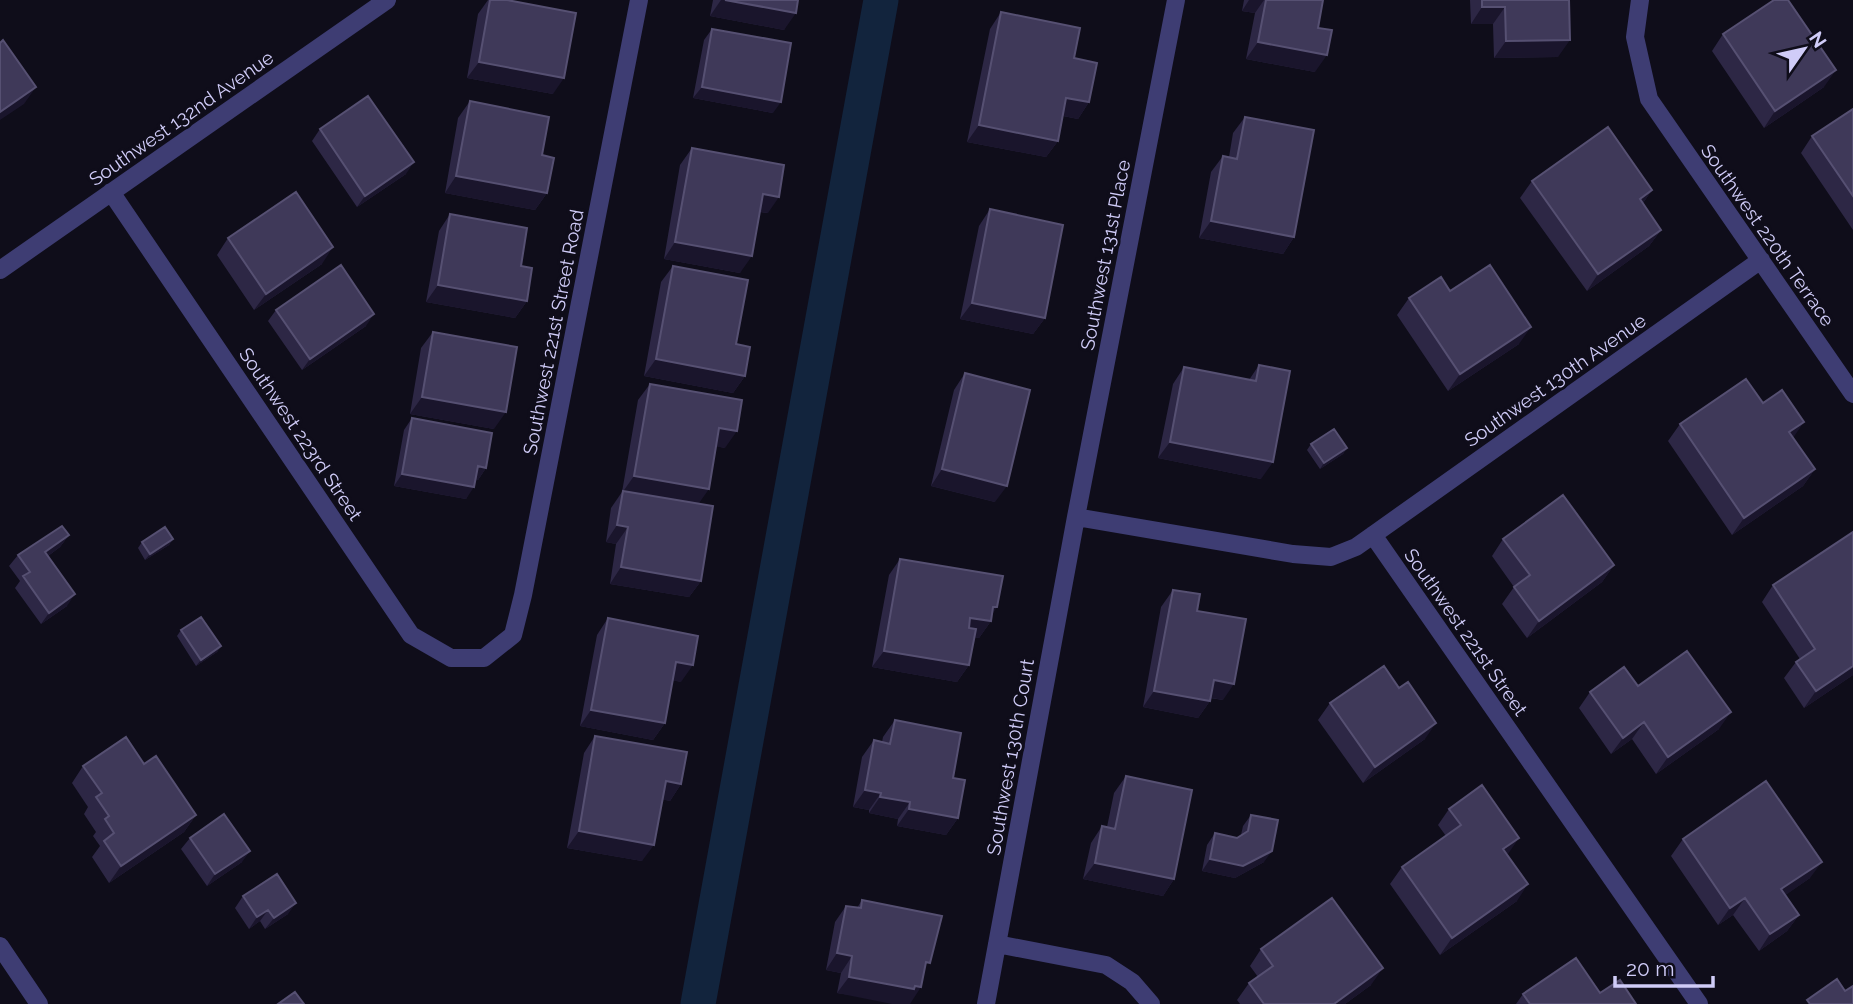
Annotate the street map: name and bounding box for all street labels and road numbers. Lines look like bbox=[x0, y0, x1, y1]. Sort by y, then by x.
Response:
street label: Southwest 132nd Avenue bbox=[85, 46, 277, 190]
street label: Southwest 220th Terrace bbox=[1697, 140, 1839, 330]
street label: Southwest 131st Place bbox=[1076, 158, 1134, 352]
street label: Southwest 221st Street Road bbox=[518, 207, 588, 457]
street label: Southwest 130th Avenue bbox=[1460, 309, 1650, 451]
street label: Southwest 223rd Street bbox=[235, 343, 367, 525]
street label: Southwest 221st Street bbox=[1400, 544, 1532, 720]
street label: Southwest 130th Court bbox=[982, 657, 1038, 857]

